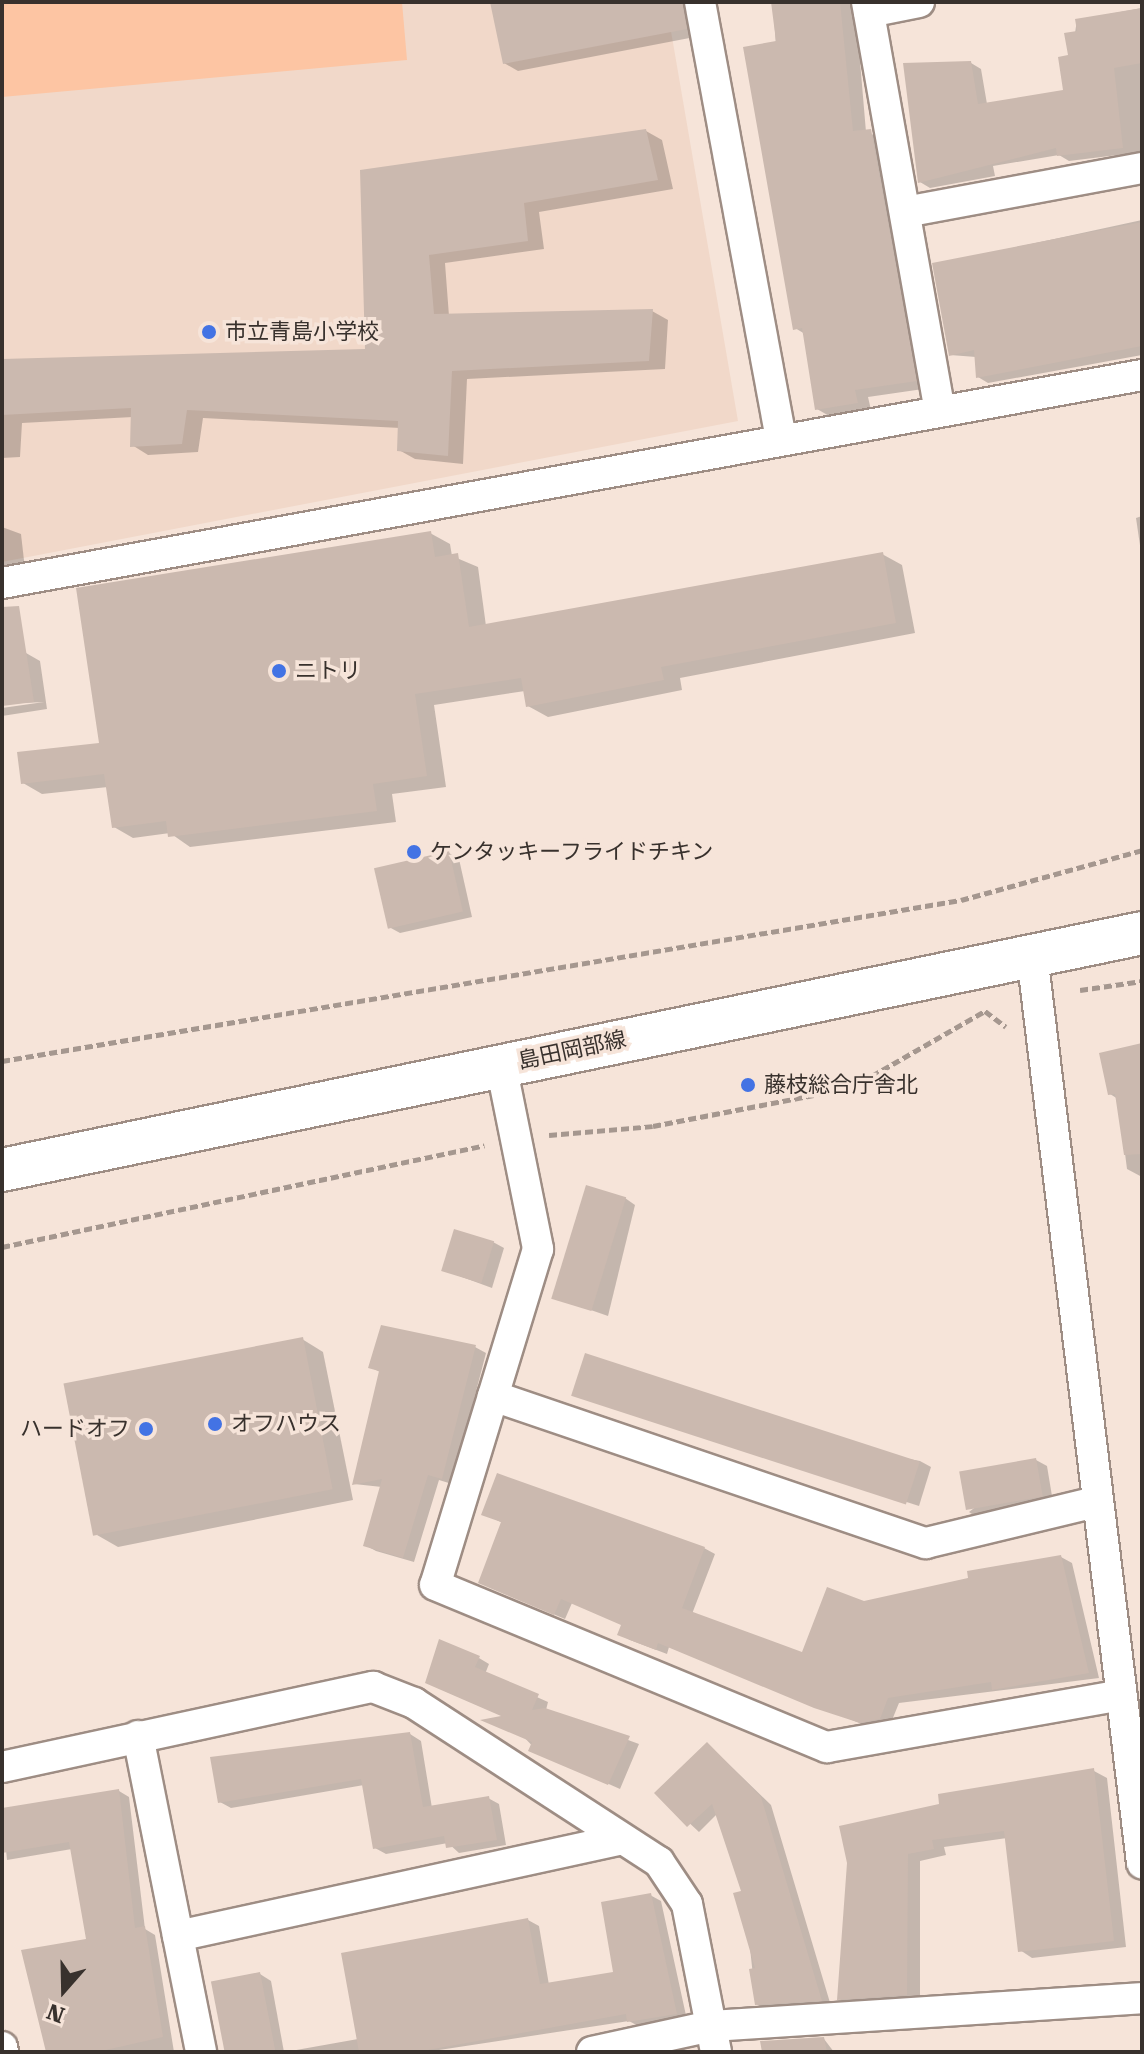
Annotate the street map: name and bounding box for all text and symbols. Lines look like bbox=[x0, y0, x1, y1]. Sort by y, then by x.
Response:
place label: 市立青島小学校 bbox=[225, 319, 379, 345]
marker: 市立青島小学校 bbox=[200, 323, 218, 341]
place label: ニトリ bbox=[295, 658, 361, 684]
marker: ニトリ bbox=[270, 662, 288, 680]
place label: ケンタッキーフライドチキン bbox=[430, 839, 716, 865]
marker: ケンタッキーフライドチキン bbox=[405, 843, 423, 861]
street label: 島田岡部線 bbox=[515, 1026, 629, 1074]
place label: 藤枝総合庁舎北 bbox=[764, 1072, 918, 1098]
marker: 藤枝総合庁舎北 bbox=[739, 1076, 757, 1094]
place label: オフハウス bbox=[231, 1411, 341, 1437]
marker: オフハウス bbox=[206, 1415, 224, 1433]
place label: ハードオフ bbox=[20, 1416, 130, 1442]
marker: ハードオフ bbox=[137, 1420, 155, 1438]
north arrow bbox=[24, 1950, 104, 2030]
text: N bbox=[43, 1998, 68, 2028]

